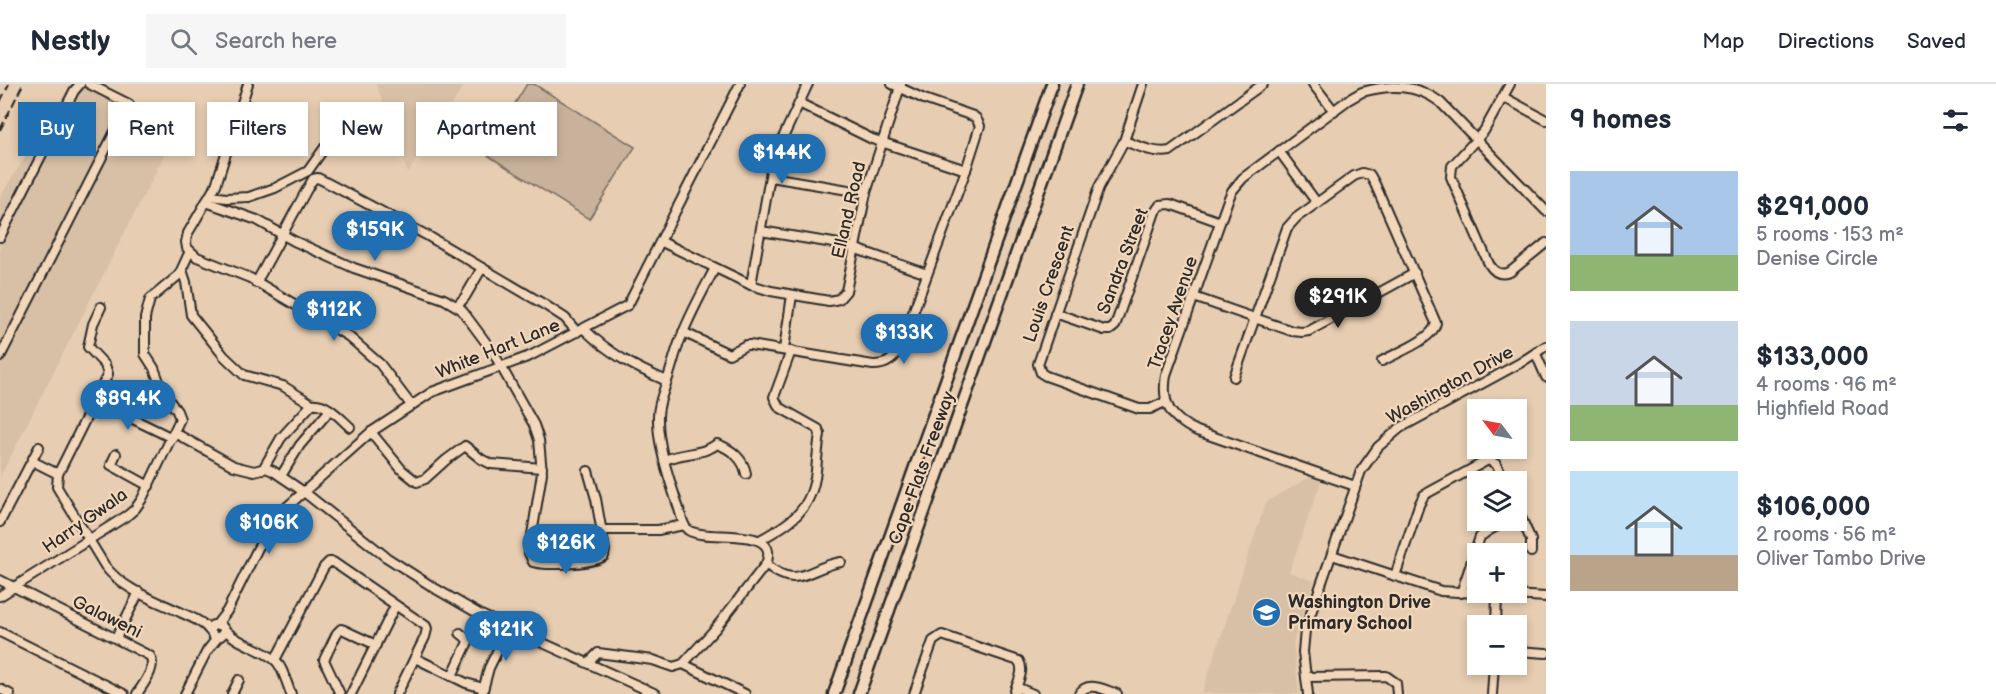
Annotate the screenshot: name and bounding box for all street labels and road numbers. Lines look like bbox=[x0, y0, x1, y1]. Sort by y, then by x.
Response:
street label: Elland Road bbox=[828, 159, 870, 261]
street label: Sandra Street bbox=[1093, 205, 1153, 317]
street label: Louis Crescent bbox=[1019, 222, 1079, 345]
street label: Tracey Avenue bbox=[1144, 253, 1202, 372]
street label: White Hart Lane bbox=[433, 314, 563, 383]
street label: Washington Drive bbox=[1383, 341, 1517, 429]
street label: Cape Flats Freeway bbox=[885, 388, 960, 547]
street label: Harry Gwala bbox=[39, 484, 131, 558]
street label: Galaweni bbox=[69, 591, 145, 643]

